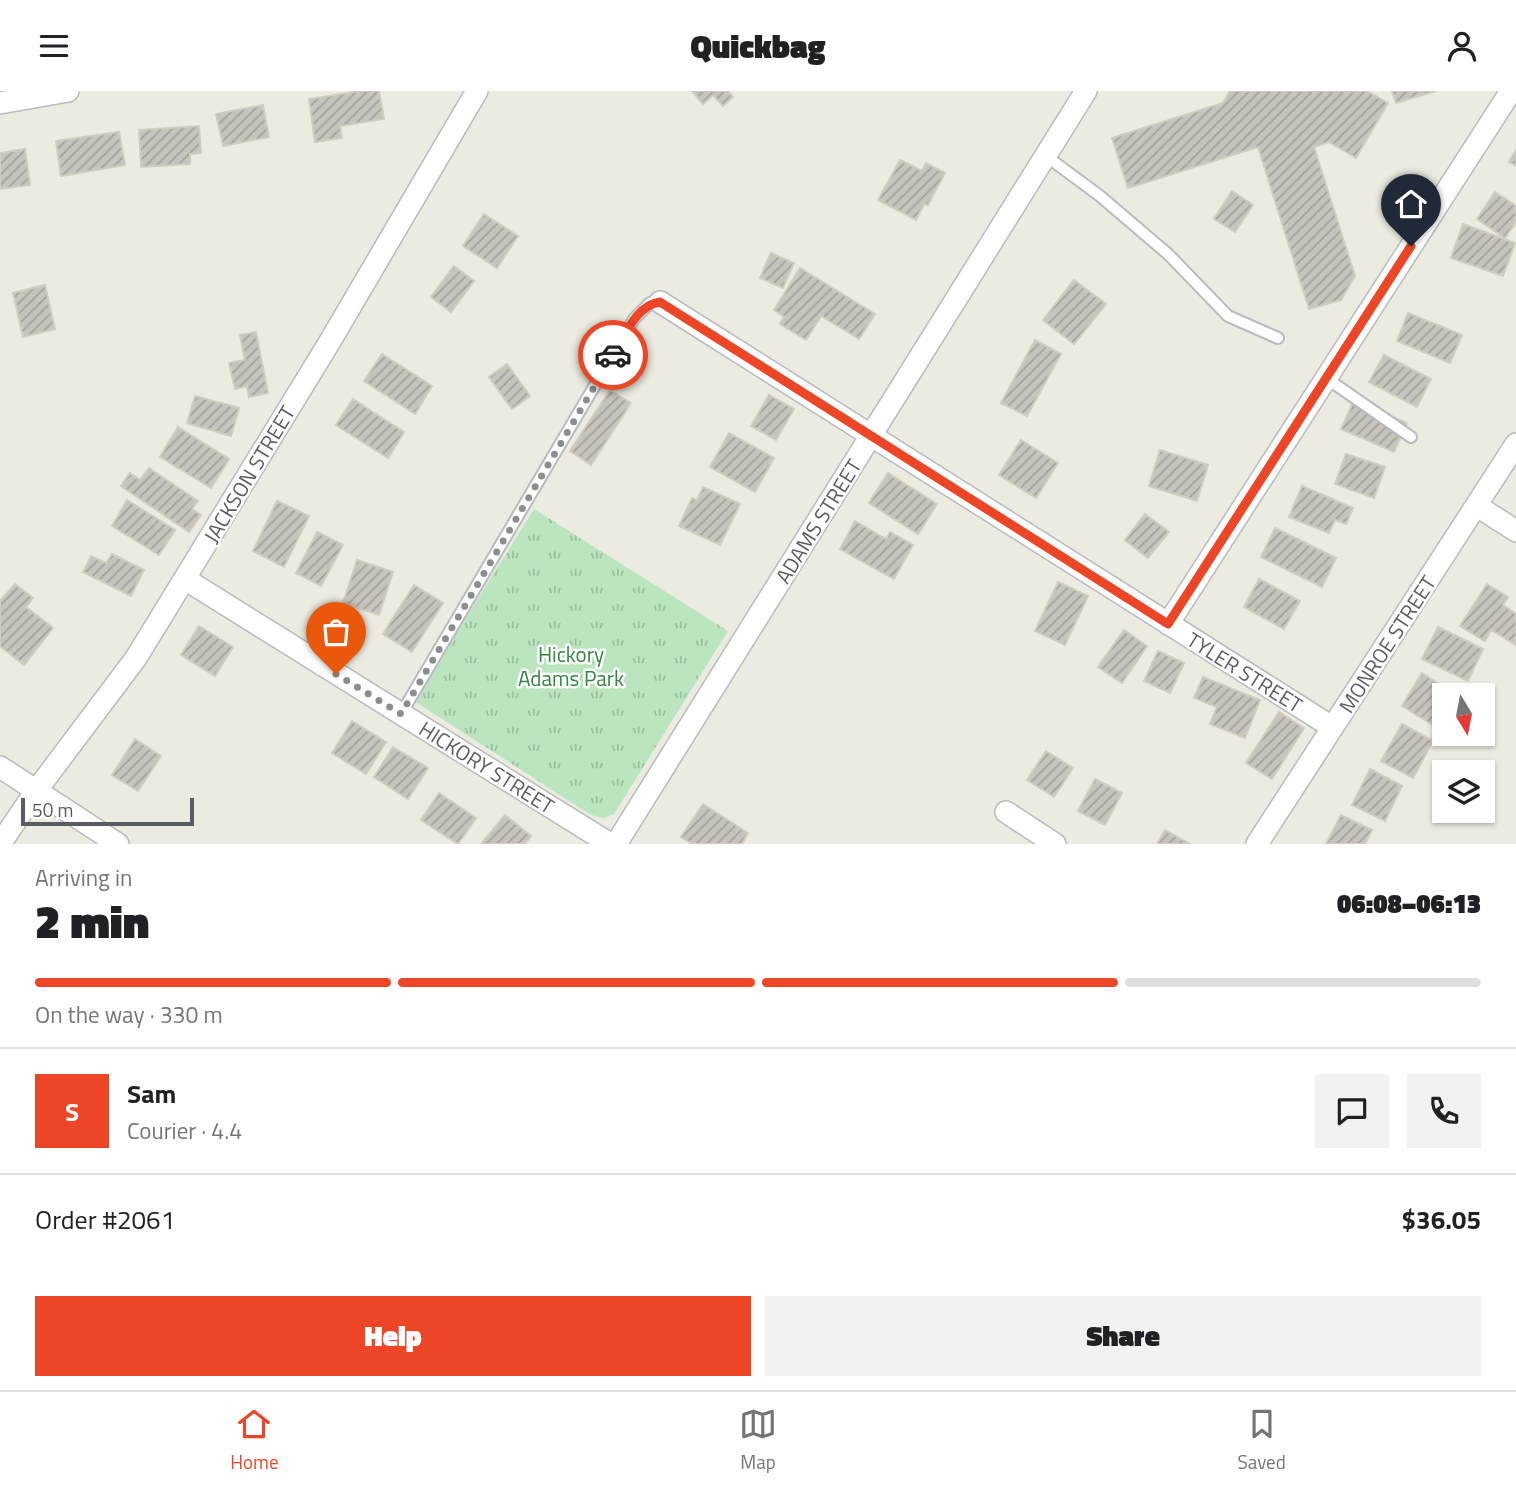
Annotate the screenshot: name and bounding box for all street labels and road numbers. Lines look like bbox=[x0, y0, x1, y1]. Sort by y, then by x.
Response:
street label: JACKSON STREET bbox=[195, 399, 303, 549]
street label: ADAMS STREET bbox=[767, 452, 869, 590]
street label: MONROE STREET bbox=[1330, 569, 1444, 719]
street label: TYLER STREET bbox=[1181, 624, 1309, 720]
street label: HICKORY STREET bbox=[413, 713, 561, 821]

